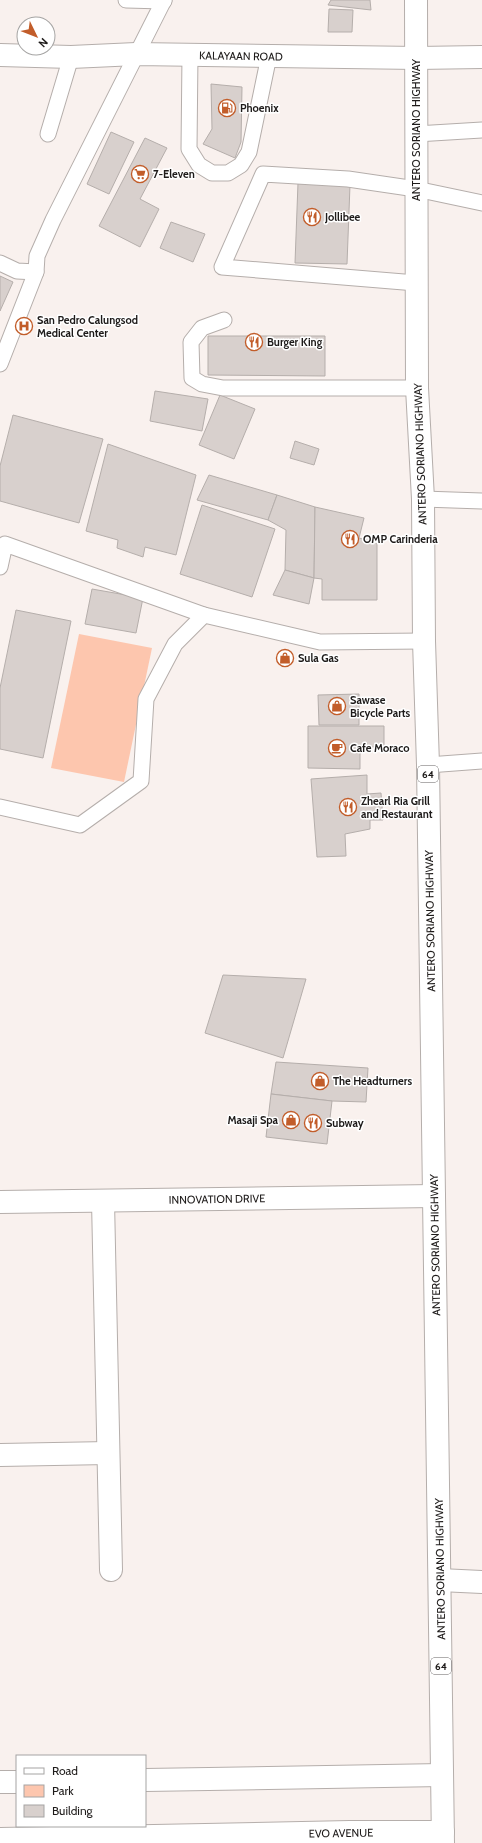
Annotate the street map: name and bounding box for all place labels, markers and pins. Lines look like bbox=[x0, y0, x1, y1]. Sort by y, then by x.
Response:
fuel station icon: Phoenix bbox=[217, 98, 237, 118]
place label: Phoenix bbox=[240, 101, 279, 115]
supermarket icon: 7-Eleven bbox=[130, 164, 150, 184]
place label: 7-Eleven bbox=[153, 167, 195, 181]
restaurant icon: Jollibee bbox=[302, 207, 322, 227]
place label: Jollibee bbox=[324, 210, 361, 224]
place label: San Pedro Calungsod Medical Center bbox=[37, 313, 138, 340]
hospital icon: San Pedro Calungsod Medical Center bbox=[14, 316, 34, 336]
restaurant icon: Burger King bbox=[244, 332, 264, 352]
place label: Burger King bbox=[267, 335, 323, 349]
restaurant icon: OMP Carinderia bbox=[340, 529, 360, 549]
place label: OMP Carinderia bbox=[363, 532, 438, 546]
shop icon: Sula Gas bbox=[275, 648, 295, 668]
place label: Sula Gas bbox=[298, 651, 339, 665]
place label: Sawase Bicycle Parts bbox=[350, 693, 411, 720]
shop icon: Sawase Bicycle Parts bbox=[327, 696, 347, 716]
cafe icon: Cafe Moraco bbox=[327, 738, 347, 758]
place label: Cafe Moraco bbox=[350, 741, 410, 755]
place label: Zhearl Ria Grill and Restaurant bbox=[361, 794, 433, 821]
restaurant icon: Zhearl Ria Grill and Restaurant bbox=[338, 797, 358, 817]
shop icon: The Headturners bbox=[310, 1071, 330, 1091]
place label: The Headturners bbox=[333, 1074, 412, 1088]
shop icon: Masaji Spa bbox=[281, 1110, 301, 1130]
place label: Masaji Spa bbox=[227, 1113, 279, 1127]
restaurant icon: Subway bbox=[303, 1113, 323, 1133]
place label: Subway bbox=[326, 1116, 364, 1130]

